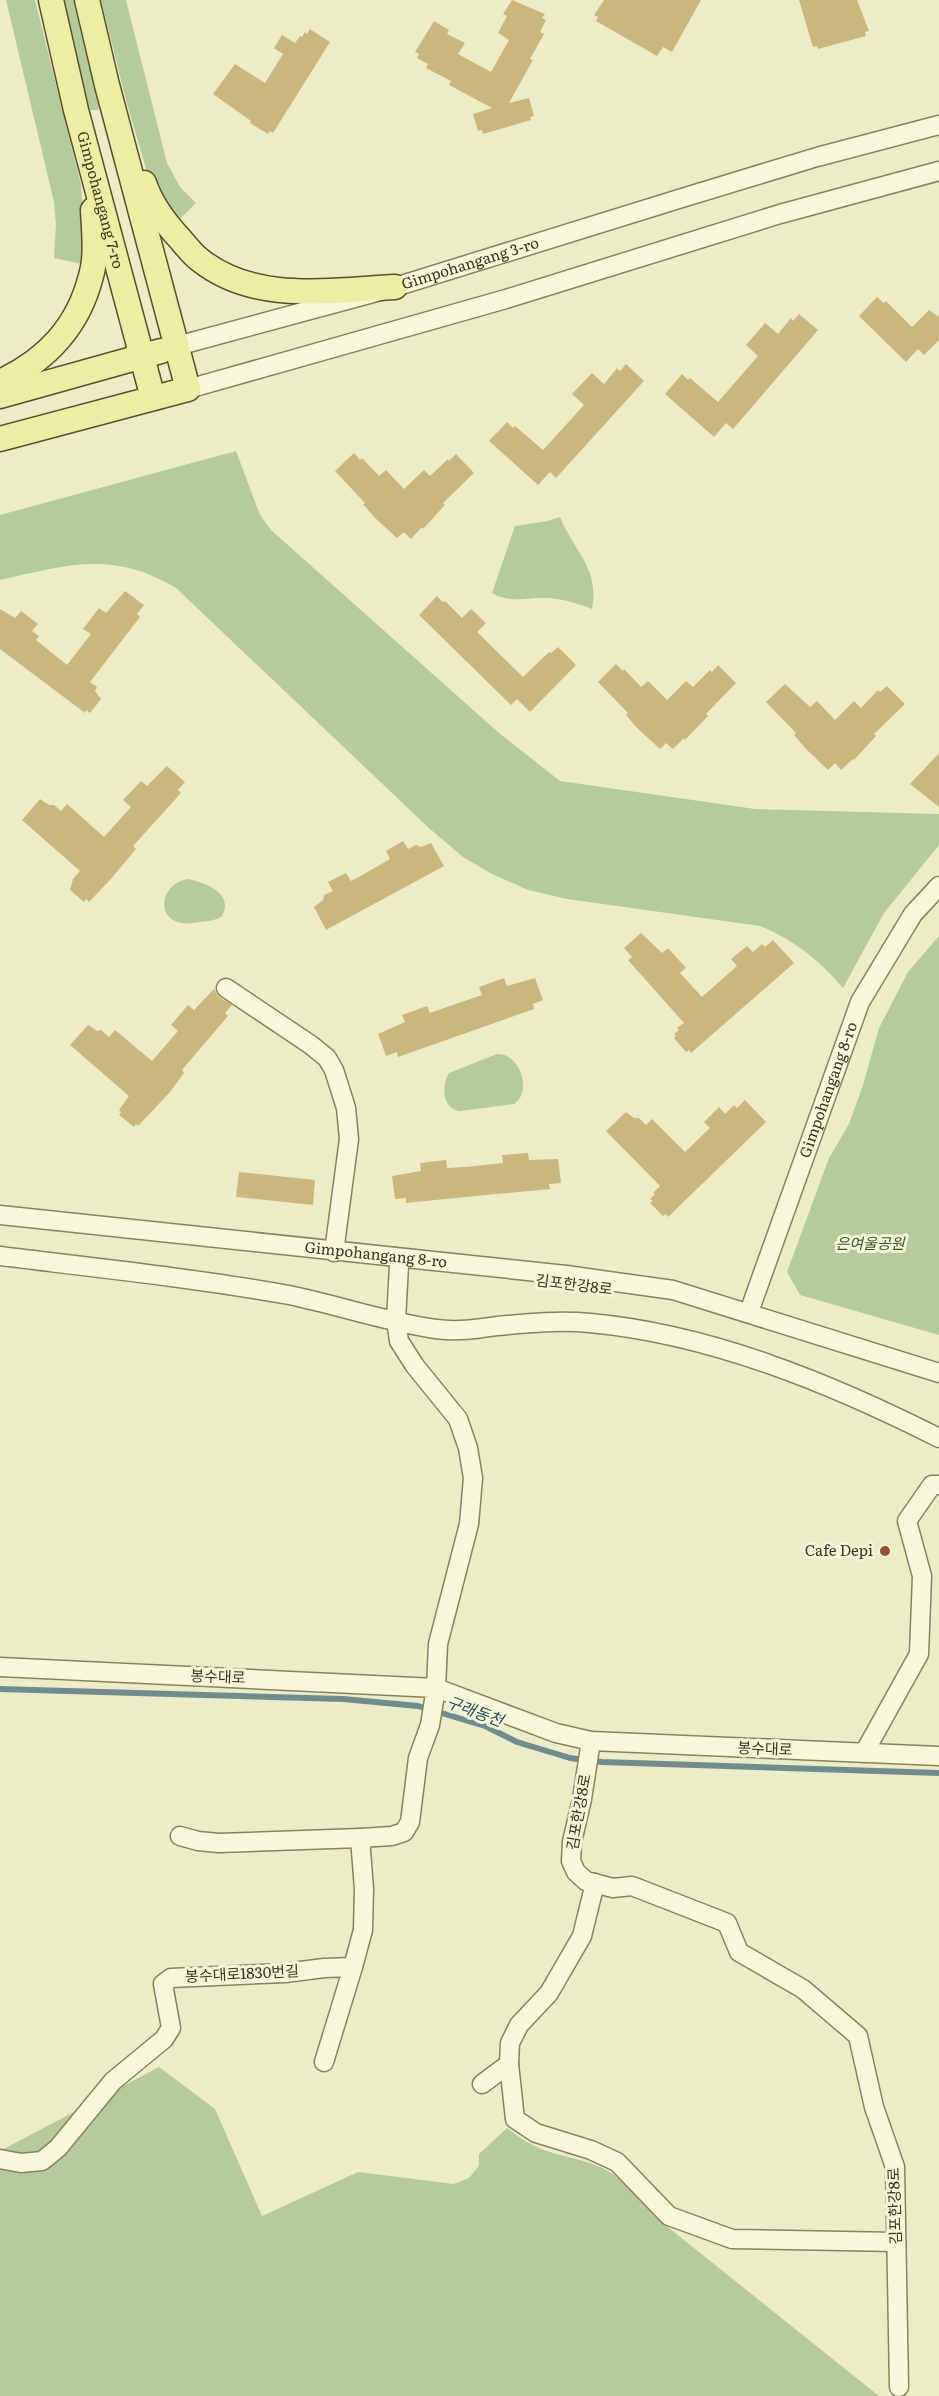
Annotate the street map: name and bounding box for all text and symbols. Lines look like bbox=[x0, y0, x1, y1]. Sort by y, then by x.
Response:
street label: Gimpohangang 7-ro bbox=[72, 128, 131, 271]
street label: Gimpohangang 3-ro bbox=[398, 230, 542, 294]
street label: Gimpohangang 8-ro bbox=[792, 1018, 862, 1161]
park label: 은여울공원 bbox=[835, 1231, 906, 1254]
street label: Gimpohangang 8-ro bbox=[304, 1234, 449, 1272]
street label: 김포한강8로 bbox=[534, 1267, 614, 1300]
place label: Cafe Depi bbox=[805, 1538, 873, 1561]
marker: Cafe Depi bbox=[878, 1544, 892, 1558]
street label: 봉수대로 bbox=[190, 1663, 246, 1688]
water label: 구래동천 bbox=[444, 1689, 509, 1732]
street label: 봉수대로 bbox=[737, 1735, 793, 1760]
street label: 김포한강8로 bbox=[559, 1772, 596, 1852]
street label: 봉수대로1830번길 bbox=[184, 1958, 299, 1987]
street label: 김포한강8로 bbox=[881, 2167, 906, 2245]

